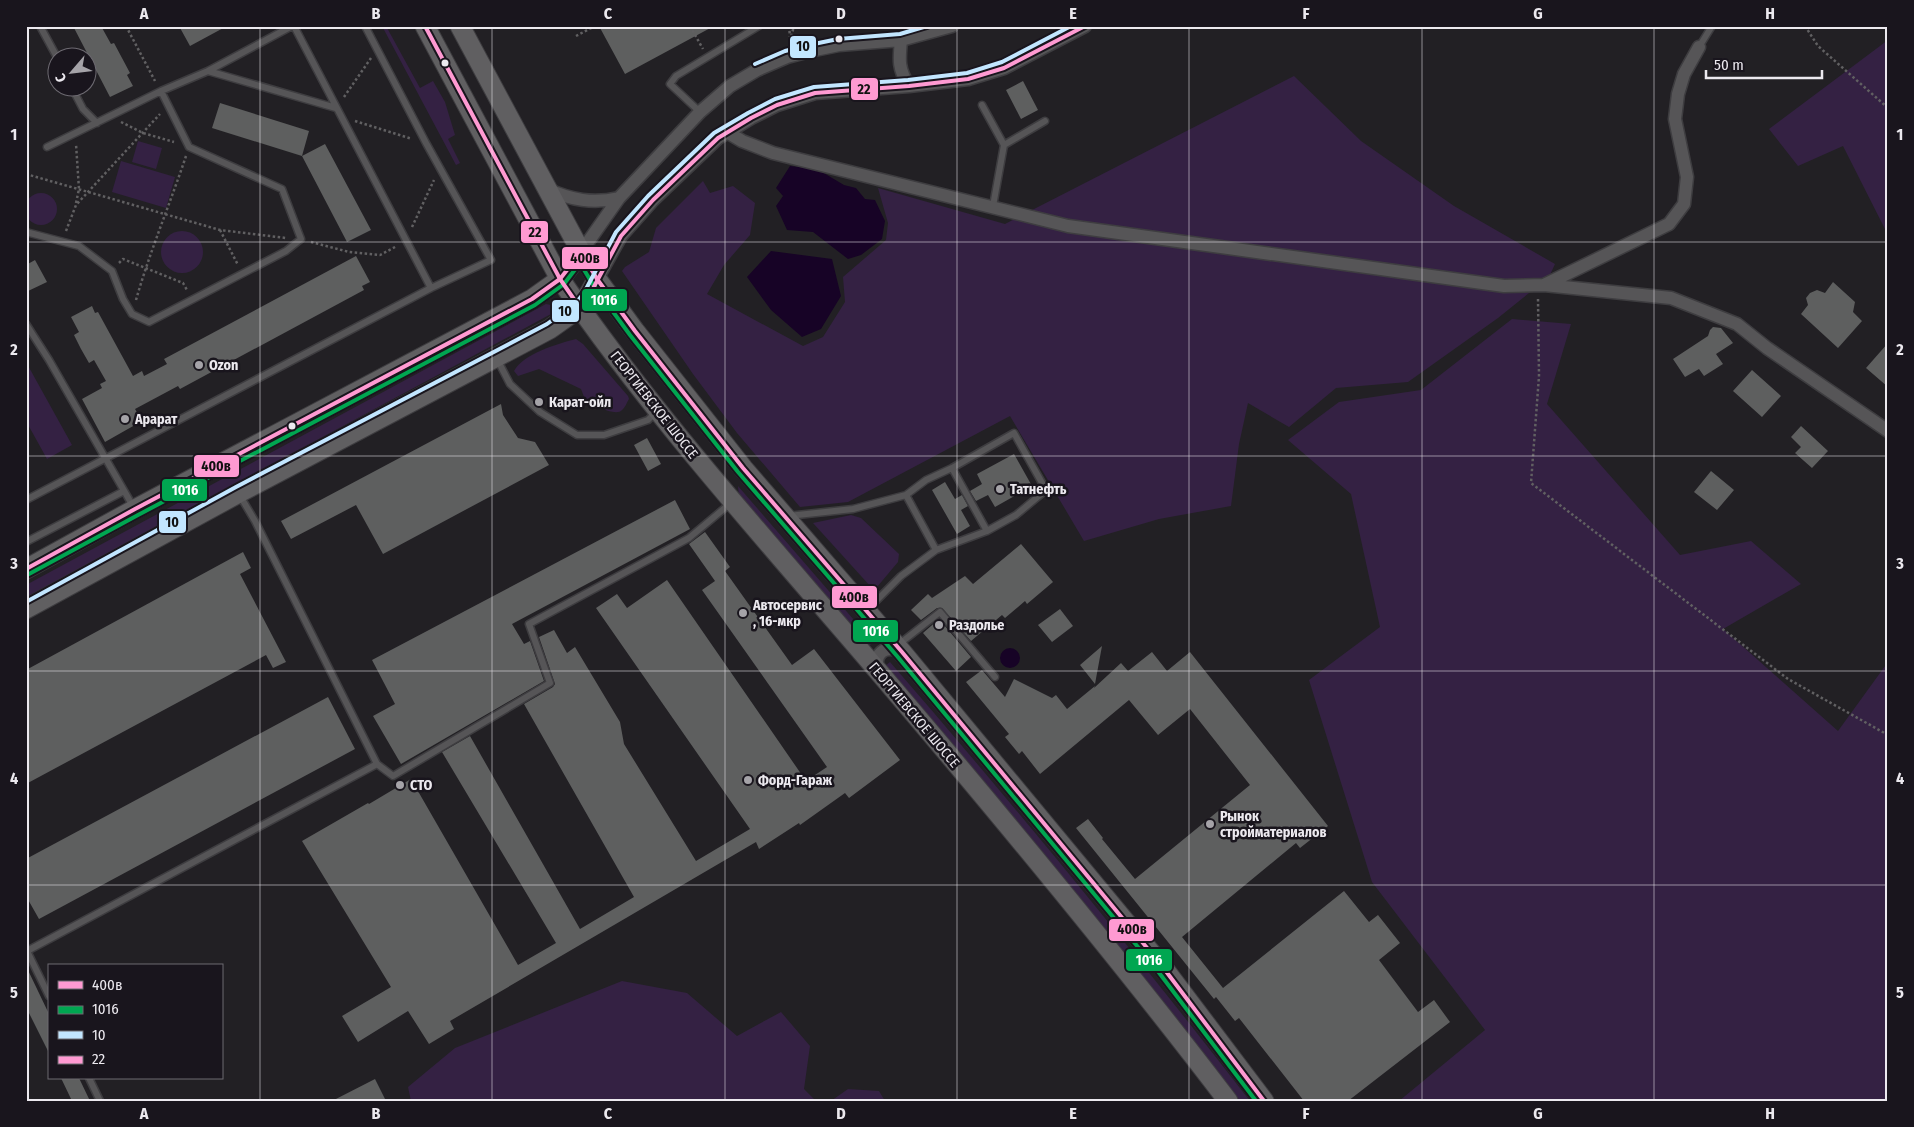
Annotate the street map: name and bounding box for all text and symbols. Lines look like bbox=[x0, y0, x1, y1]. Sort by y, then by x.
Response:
text: A bbox=[139, 4, 149, 23]
text: B bbox=[372, 4, 381, 23]
text: C bbox=[604, 4, 613, 23]
text: D bbox=[836, 4, 846, 23]
text: E bbox=[1069, 4, 1077, 23]
text: F bbox=[1302, 4, 1310, 23]
text: G bbox=[1533, 4, 1543, 23]
text: H bbox=[1765, 4, 1775, 23]
unlabelled marker bbox=[834, 34, 844, 44]
line badge: 10 bbox=[789, 35, 817, 59]
text: 10 bbox=[796, 38, 810, 55]
north arrow bbox=[48, 48, 98, 98]
scale bar bbox=[1706, 48, 1823, 80]
text: 50 m bbox=[1714, 56, 1744, 74]
unlabelled marker bbox=[440, 58, 450, 68]
text: С bbox=[51, 70, 70, 85]
line badge: 22 bbox=[850, 77, 879, 101]
text: 22 bbox=[857, 81, 871, 98]
text: 1 bbox=[11, 125, 17, 144]
text: 1 bbox=[1897, 125, 1903, 144]
line badge: 22 bbox=[520, 220, 549, 244]
text: 22 bbox=[528, 224, 542, 241]
line badge: 400в bbox=[561, 246, 609, 270]
text: 400в bbox=[570, 250, 600, 267]
line badge: 1016 bbox=[581, 288, 628, 312]
text: 1016 bbox=[591, 292, 617, 309]
line badge: 10 bbox=[551, 299, 580, 323]
text: 10 bbox=[558, 303, 572, 320]
text: 2 bbox=[9, 340, 18, 359]
text: 2 bbox=[1895, 340, 1904, 359]
street label: ГЕОРГИЕВСКОЕ ШОССЕ bbox=[607, 348, 702, 463]
place label: Ozon bbox=[209, 357, 238, 374]
marker: Ozon bbox=[193, 359, 205, 371]
place label: Карат-ойл bbox=[549, 394, 611, 411]
marker: Карат-ойл bbox=[533, 396, 545, 408]
place label: Арарат bbox=[134, 411, 178, 428]
marker: Арарат bbox=[119, 413, 131, 425]
unlabelled marker bbox=[287, 421, 297, 431]
line badge: 400в bbox=[193, 454, 240, 478]
text: 400в bbox=[201, 458, 231, 475]
line badge: 1016 bbox=[161, 478, 208, 502]
place label: Татнефть bbox=[1010, 481, 1067, 498]
text: 1016 bbox=[172, 482, 198, 499]
marker: Татнефть bbox=[994, 483, 1006, 495]
line badge: 10 bbox=[158, 510, 187, 534]
text: 10 bbox=[165, 514, 179, 531]
text: 3 bbox=[9, 554, 18, 573]
text: 3 bbox=[1895, 554, 1904, 573]
line badge: 400в bbox=[831, 585, 878, 609]
text: 400в bbox=[839, 589, 869, 606]
place label: Автосервис , 16-мкр bbox=[752, 597, 823, 630]
marker: Автосервис , 16-мкр bbox=[737, 607, 749, 619]
place label: Раздолье bbox=[949, 617, 1004, 634]
line badge: 1016 bbox=[852, 619, 899, 643]
marker: Раздолье bbox=[933, 619, 945, 631]
text: 1016 bbox=[863, 623, 889, 640]
street label: ГЕОРГИЕВСКОЕ ШОССЕ bbox=[865, 659, 963, 771]
text: 4 bbox=[10, 769, 18, 788]
text: 4 bbox=[1896, 769, 1904, 788]
place label: Форд-Гараж bbox=[758, 772, 832, 789]
marker: Форд-Гараж bbox=[742, 774, 754, 786]
place label: СТО bbox=[410, 777, 433, 794]
marker: СТО bbox=[394, 779, 406, 791]
place label: Рынок стройматериалов bbox=[1220, 808, 1327, 841]
marker: Рынок стройматериалов bbox=[1204, 818, 1216, 830]
line badge: 400в bbox=[1108, 918, 1155, 942]
text: 400в bbox=[1117, 921, 1147, 938]
line badge: 1016 bbox=[1125, 948, 1173, 972]
text: 1016 bbox=[1136, 952, 1162, 969]
legend bbox=[48, 964, 222, 1080]
text: 400в bbox=[92, 976, 122, 994]
text: 5 bbox=[10, 983, 18, 1002]
text: 5 bbox=[1896, 983, 1904, 1002]
text: 1016 bbox=[92, 1000, 119, 1018]
text: 10 bbox=[92, 1026, 106, 1044]
text: 22 bbox=[92, 1050, 106, 1068]
text: A bbox=[139, 1104, 149, 1123]
text: B bbox=[372, 1104, 381, 1123]
text: C bbox=[604, 1104, 613, 1123]
text: D bbox=[836, 1104, 846, 1123]
text: E bbox=[1069, 1104, 1077, 1123]
text: F bbox=[1302, 1104, 1310, 1123]
text: G bbox=[1533, 1104, 1543, 1123]
text: H bbox=[1765, 1104, 1775, 1123]

